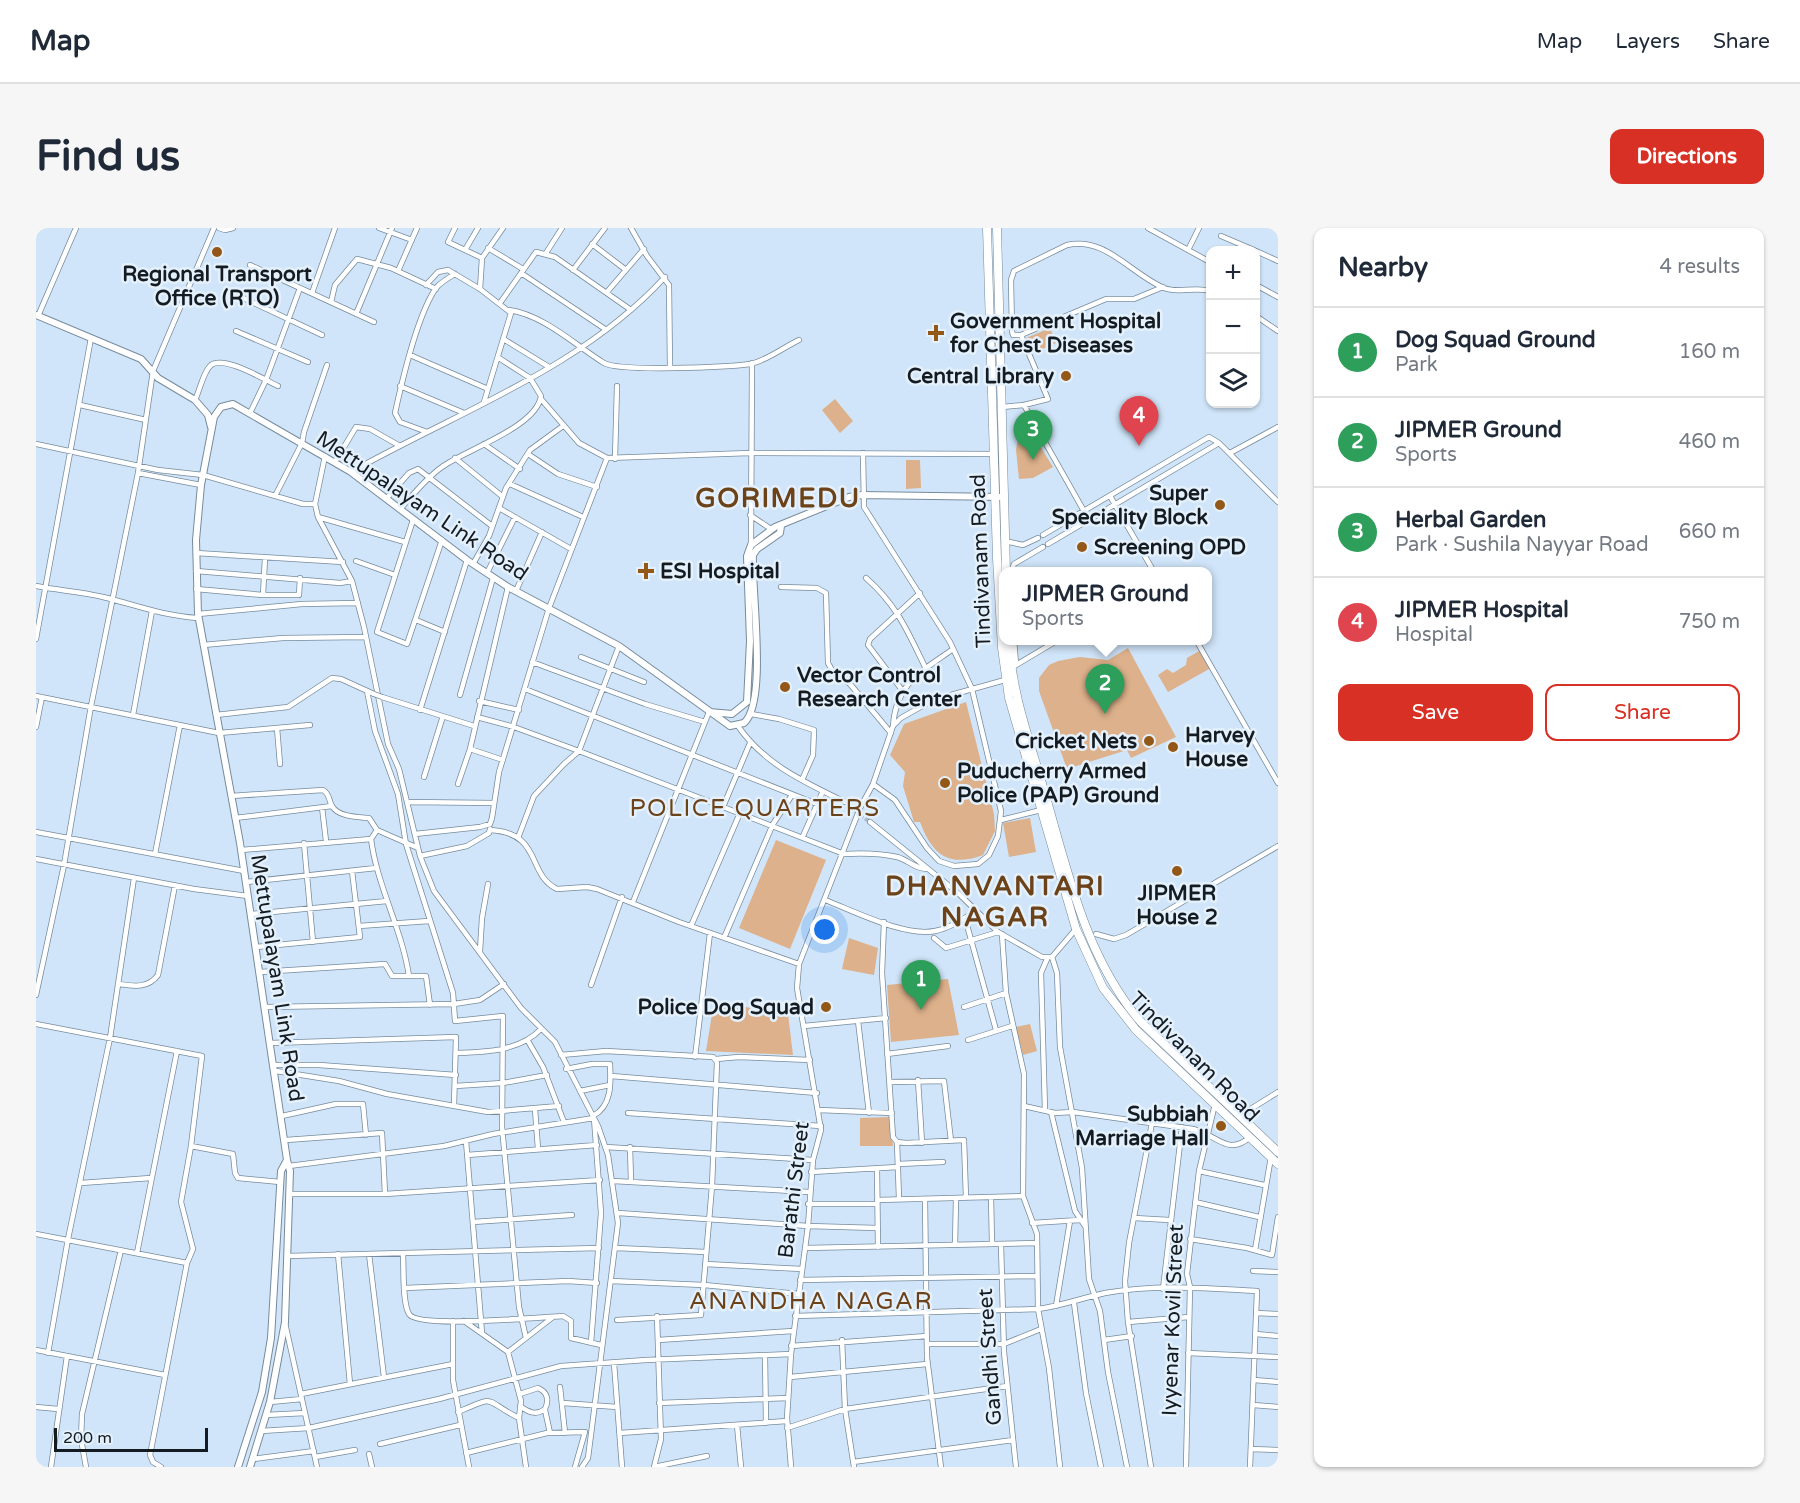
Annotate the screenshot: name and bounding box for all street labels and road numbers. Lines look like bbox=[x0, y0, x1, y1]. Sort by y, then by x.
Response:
street label: Mettupalayam Link Road bbox=[311, 426, 533, 586]
street label: Tindivanam Road bbox=[965, 474, 997, 648]
street label: Mettupalayam Link Road bbox=[245, 853, 309, 1103]
street label: Tindivanam Road bbox=[1124, 987, 1264, 1127]
street label: Barathi Street bbox=[773, 1120, 815, 1260]
street label: Iyyenar Kovil Street bbox=[1157, 1224, 1189, 1416]
street label: Gandhi Street bbox=[973, 1288, 1007, 1426]

